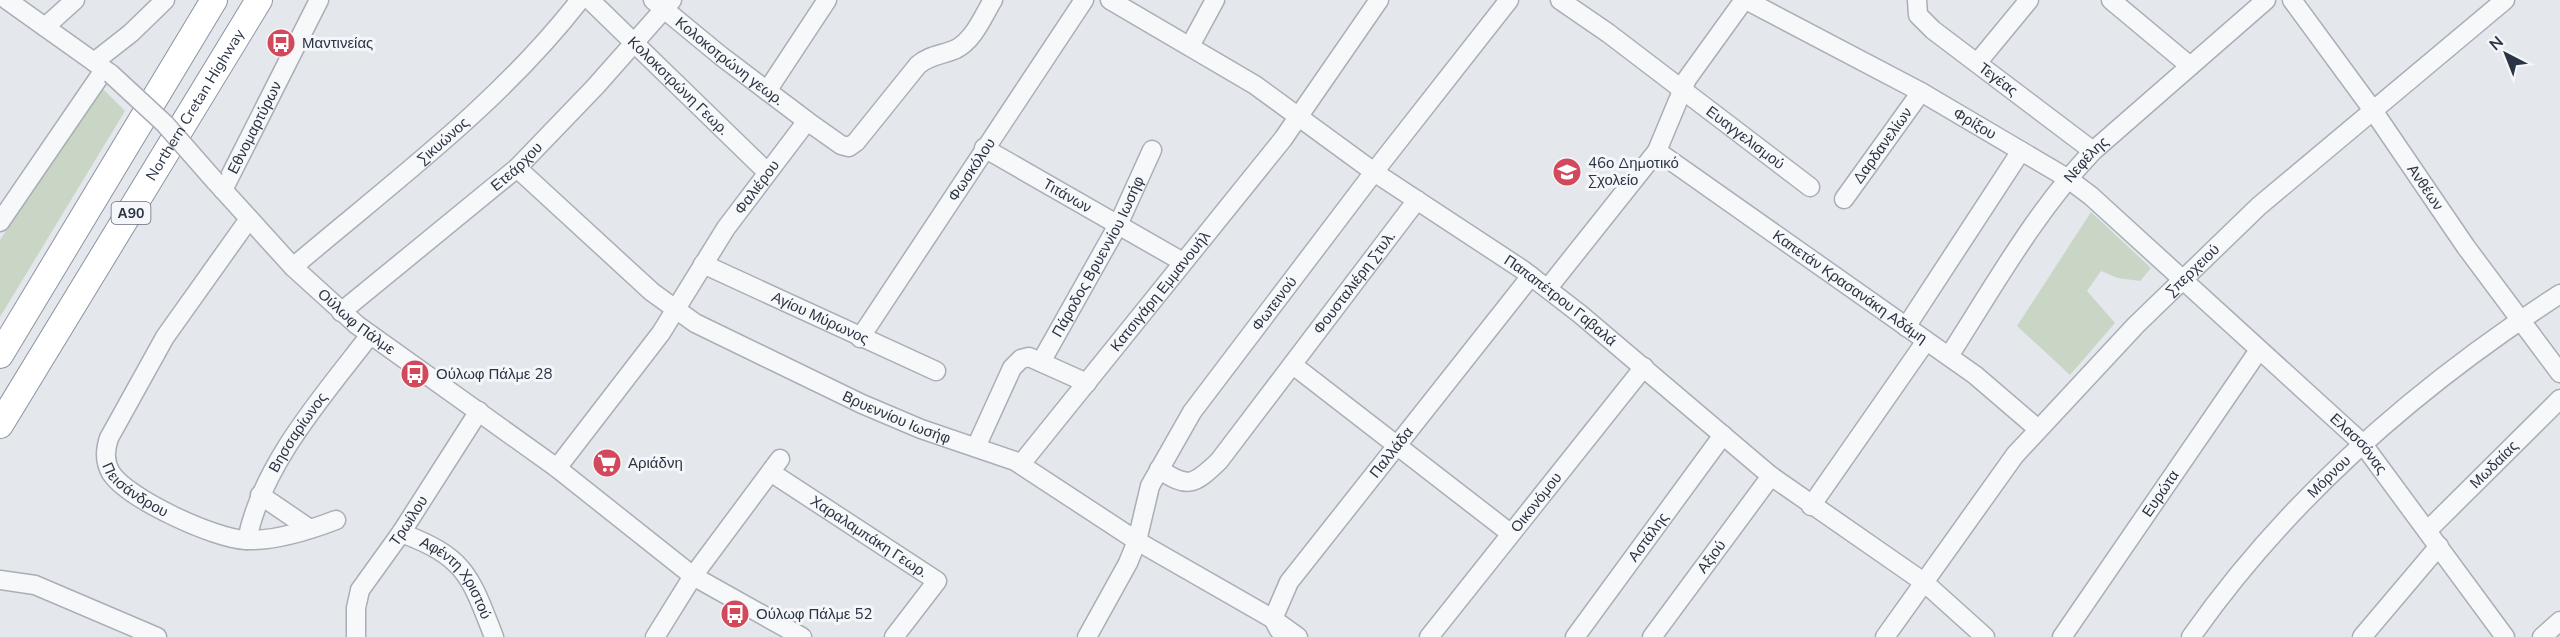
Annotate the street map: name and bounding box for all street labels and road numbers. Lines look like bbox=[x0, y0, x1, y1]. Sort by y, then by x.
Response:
street label: Κολοκοτρώνη γεωρ. bbox=[671, 12, 788, 110]
street label: Northern Cretan Highway bbox=[141, 25, 249, 184]
street label: Κολοκοτρώνη Γεωρ. bbox=[623, 32, 733, 139]
street label: Τεγέας bbox=[1975, 58, 2022, 101]
street label: Εθνομαρτύρων bbox=[223, 78, 286, 177]
street label: Ευαγγελισμού bbox=[1702, 101, 1789, 174]
street label: Δαρδανελίων bbox=[1848, 103, 1917, 188]
street label: Φρίξου bbox=[1949, 103, 2000, 144]
street label: Σικυώνος bbox=[413, 113, 473, 169]
street label: Νεφέλης bbox=[2059, 132, 2113, 187]
street label: Φωσκόλου bbox=[943, 134, 1000, 205]
street label: Ετεάρχου bbox=[486, 138, 547, 196]
street label: Φαλιέρου bbox=[730, 156, 784, 219]
street label: Ανθέων bbox=[2403, 160, 2448, 214]
street label: Πάροδος Βρυεννίου Ιωσήφ bbox=[1047, 173, 1149, 341]
street label: Τιτάνων bbox=[1039, 174, 1095, 218]
road number: Α90 bbox=[112, 202, 150, 224]
street label: Κατσιγάρη Εμμανουήλ bbox=[1106, 226, 1215, 356]
street label: Καπετάν Κρασανάκη Αδάμη bbox=[1769, 226, 1931, 348]
street label: Φουσταλιέρη Στυλ. bbox=[1309, 227, 1400, 338]
street label: Σπερχειού bbox=[2161, 240, 2224, 301]
street label: Παπαπέτρου Γαβαλά bbox=[1500, 250, 1621, 351]
street label: Φωτεινού bbox=[1247, 272, 1301, 335]
street label: Ούλωφ Πάλμε bbox=[313, 284, 400, 359]
street label: Αγίου Μύρωνος bbox=[768, 287, 872, 349]
street label: Βρυεννίου Ιωσήφ bbox=[839, 386, 954, 448]
street label: Βησσαρίωνος bbox=[264, 388, 332, 476]
street label: Ελασσόνας bbox=[2326, 409, 2392, 478]
street label: Παλλάδα bbox=[1365, 422, 1418, 482]
street label: Μωδαίας bbox=[2465, 436, 2523, 493]
street label: Μόρνου bbox=[2303, 451, 2355, 502]
street label: Πεισάνδρου bbox=[97, 459, 172, 522]
street label: Ευρώτα bbox=[2137, 466, 2184, 521]
street label: Οικονόμου bbox=[1506, 468, 1566, 537]
street label: Χαραλαμπάκη Γεωρ. bbox=[807, 491, 931, 582]
street label: Τρωίλου bbox=[385, 492, 432, 550]
street label: Αστάλης bbox=[1623, 508, 1673, 566]
street label: Αφέντη Χριστού bbox=[417, 532, 496, 622]
street label: Αξιού bbox=[1693, 536, 1730, 577]

